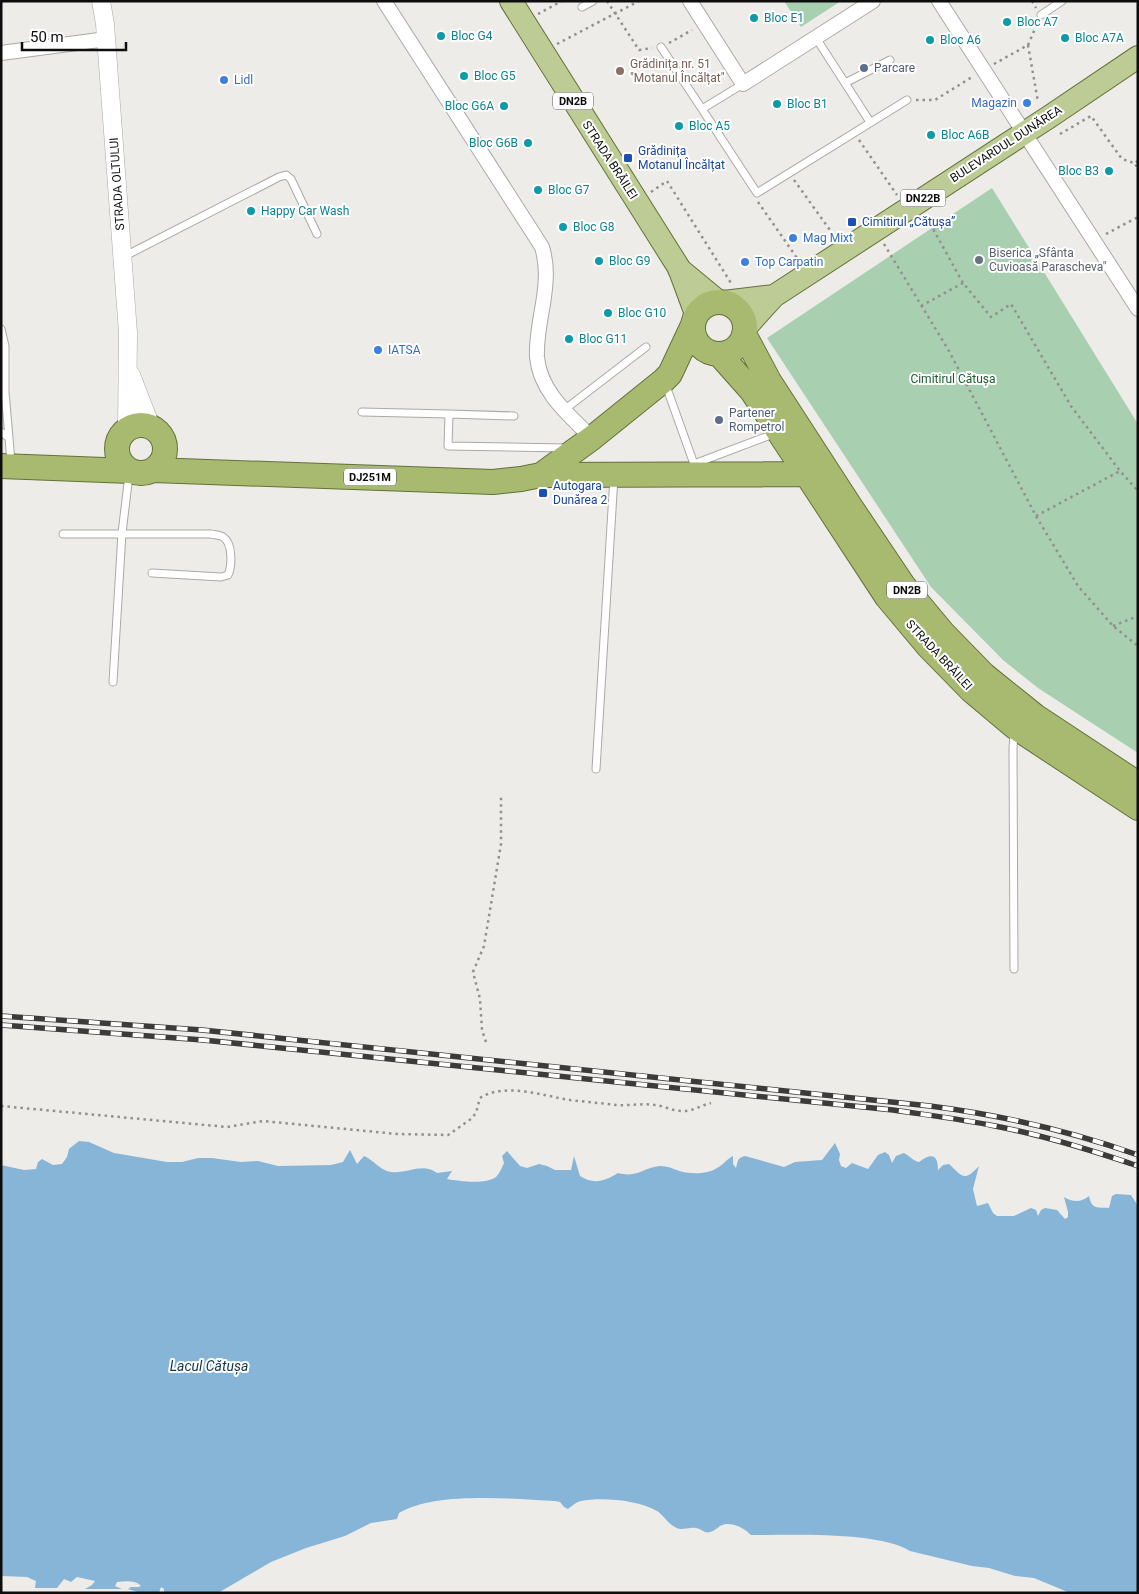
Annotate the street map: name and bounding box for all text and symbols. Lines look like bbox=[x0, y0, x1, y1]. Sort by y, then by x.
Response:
place label: Bloc E1 bbox=[764, 11, 804, 25]
marker: Bloc E1 bbox=[748, 12, 760, 24]
place label: Bloc A7 bbox=[1017, 15, 1058, 29]
marker: Bloc A7 bbox=[1001, 16, 1013, 28]
scale bar bbox=[22, 20, 126, 52]
text: 50 m bbox=[30, 28, 64, 46]
place label: Bloc G4 bbox=[451, 29, 493, 43]
marker: Bloc G4 bbox=[435, 30, 447, 42]
place label: Bloc A7A bbox=[1075, 31, 1124, 45]
marker: Bloc A7A bbox=[1059, 32, 1071, 44]
place label: Bloc A6 bbox=[940, 33, 981, 47]
marker: Bloc A6 bbox=[924, 34, 936, 46]
place label: Grădinița nr. 51 "Motanul Încălțat" bbox=[630, 57, 725, 86]
place label: Parcare bbox=[874, 61, 915, 75]
marker: Parcare bbox=[858, 62, 870, 74]
marker: Grădinița nr. 51 "Motanul Încălțat" bbox=[614, 65, 626, 77]
place label: Bloc G5 bbox=[474, 69, 516, 83]
marker: Bloc G5 bbox=[458, 70, 470, 82]
place label: Lidl bbox=[234, 73, 253, 87]
marker: Lidl bbox=[218, 74, 230, 86]
road number: DN2B bbox=[553, 92, 593, 110]
place label: Magazin bbox=[971, 96, 1017, 110]
place label: Bloc B1 bbox=[787, 97, 828, 111]
marker: Magazin bbox=[1021, 97, 1033, 109]
marker: Bloc B1 bbox=[771, 98, 783, 110]
place label: Bloc G6A bbox=[445, 99, 494, 113]
marker: Bloc G6A bbox=[498, 100, 510, 112]
street label: BULEVARDUL DUNĂREA bbox=[947, 102, 1065, 185]
street label: STRADA BRĂILEI bbox=[579, 118, 641, 202]
place label: Bloc A5 bbox=[689, 119, 730, 133]
marker: Bloc A5 bbox=[673, 120, 685, 132]
place label: Bloc A6B bbox=[941, 128, 990, 142]
marker: Bloc A6B bbox=[925, 129, 937, 141]
place label: Bloc G6B bbox=[469, 136, 518, 150]
street label: STRADA OLTULUI bbox=[107, 137, 127, 231]
marker: Bloc G6B bbox=[522, 137, 534, 149]
place label: Grădinița Motanul Încălțat bbox=[638, 144, 725, 173]
marker: Grădinița Motanul Încălțat bbox=[622, 152, 634, 164]
place label: Bloc B3 bbox=[1058, 164, 1099, 178]
marker: Bloc B3 bbox=[1103, 165, 1115, 177]
place label: Bloc G7 bbox=[548, 183, 590, 197]
marker: Bloc G7 bbox=[532, 184, 544, 196]
road number: DN22B bbox=[900, 190, 946, 207]
place label: Happy Car Wash bbox=[261, 204, 349, 218]
marker: Happy Car Wash bbox=[245, 205, 257, 217]
place label: Cimitirul „Cătușa” bbox=[862, 215, 955, 230]
marker: Cimitirul „Cătușa” bbox=[846, 216, 858, 228]
place label: Bloc G8 bbox=[573, 220, 615, 234]
marker: Bloc G8 bbox=[557, 221, 569, 233]
place label: Mag Mixt bbox=[803, 231, 853, 245]
marker: Mag Mixt bbox=[787, 232, 799, 244]
place label: Biserica „Sfânta Cuvioasă Parascheva" bbox=[989, 246, 1107, 274]
place label: Bloc G9 bbox=[609, 254, 650, 268]
marker: Biserica „Sfânta Cuvioasă Parascheva" bbox=[973, 254, 985, 266]
marker: Bloc G9 bbox=[593, 255, 605, 267]
place label: Top Carpatin bbox=[755, 255, 823, 269]
marker: Top Carpatin bbox=[739, 256, 751, 268]
place label: Bloc G10 bbox=[618, 306, 666, 320]
marker: Bloc G10 bbox=[602, 307, 614, 319]
place label: Bloc G11 bbox=[579, 332, 627, 346]
marker: Bloc G11 bbox=[563, 333, 575, 345]
place label: IATSA bbox=[388, 343, 421, 357]
marker: IATSA bbox=[372, 344, 384, 356]
park label: Cimitirul Cătușa bbox=[910, 372, 996, 387]
place label: Partener Rompetrol bbox=[729, 406, 785, 434]
marker: Partener Rompetrol bbox=[713, 414, 725, 426]
road number: DJ251M bbox=[344, 468, 396, 486]
place label: Autogara Dunărea 2 bbox=[553, 479, 607, 507]
marker: Autogara Dunărea 2 bbox=[537, 487, 549, 499]
road number: DN2B bbox=[887, 582, 927, 598]
street label: STRADA BRĂILEI bbox=[903, 616, 976, 693]
water label: Lacul Cătușa bbox=[170, 1358, 248, 1375]

